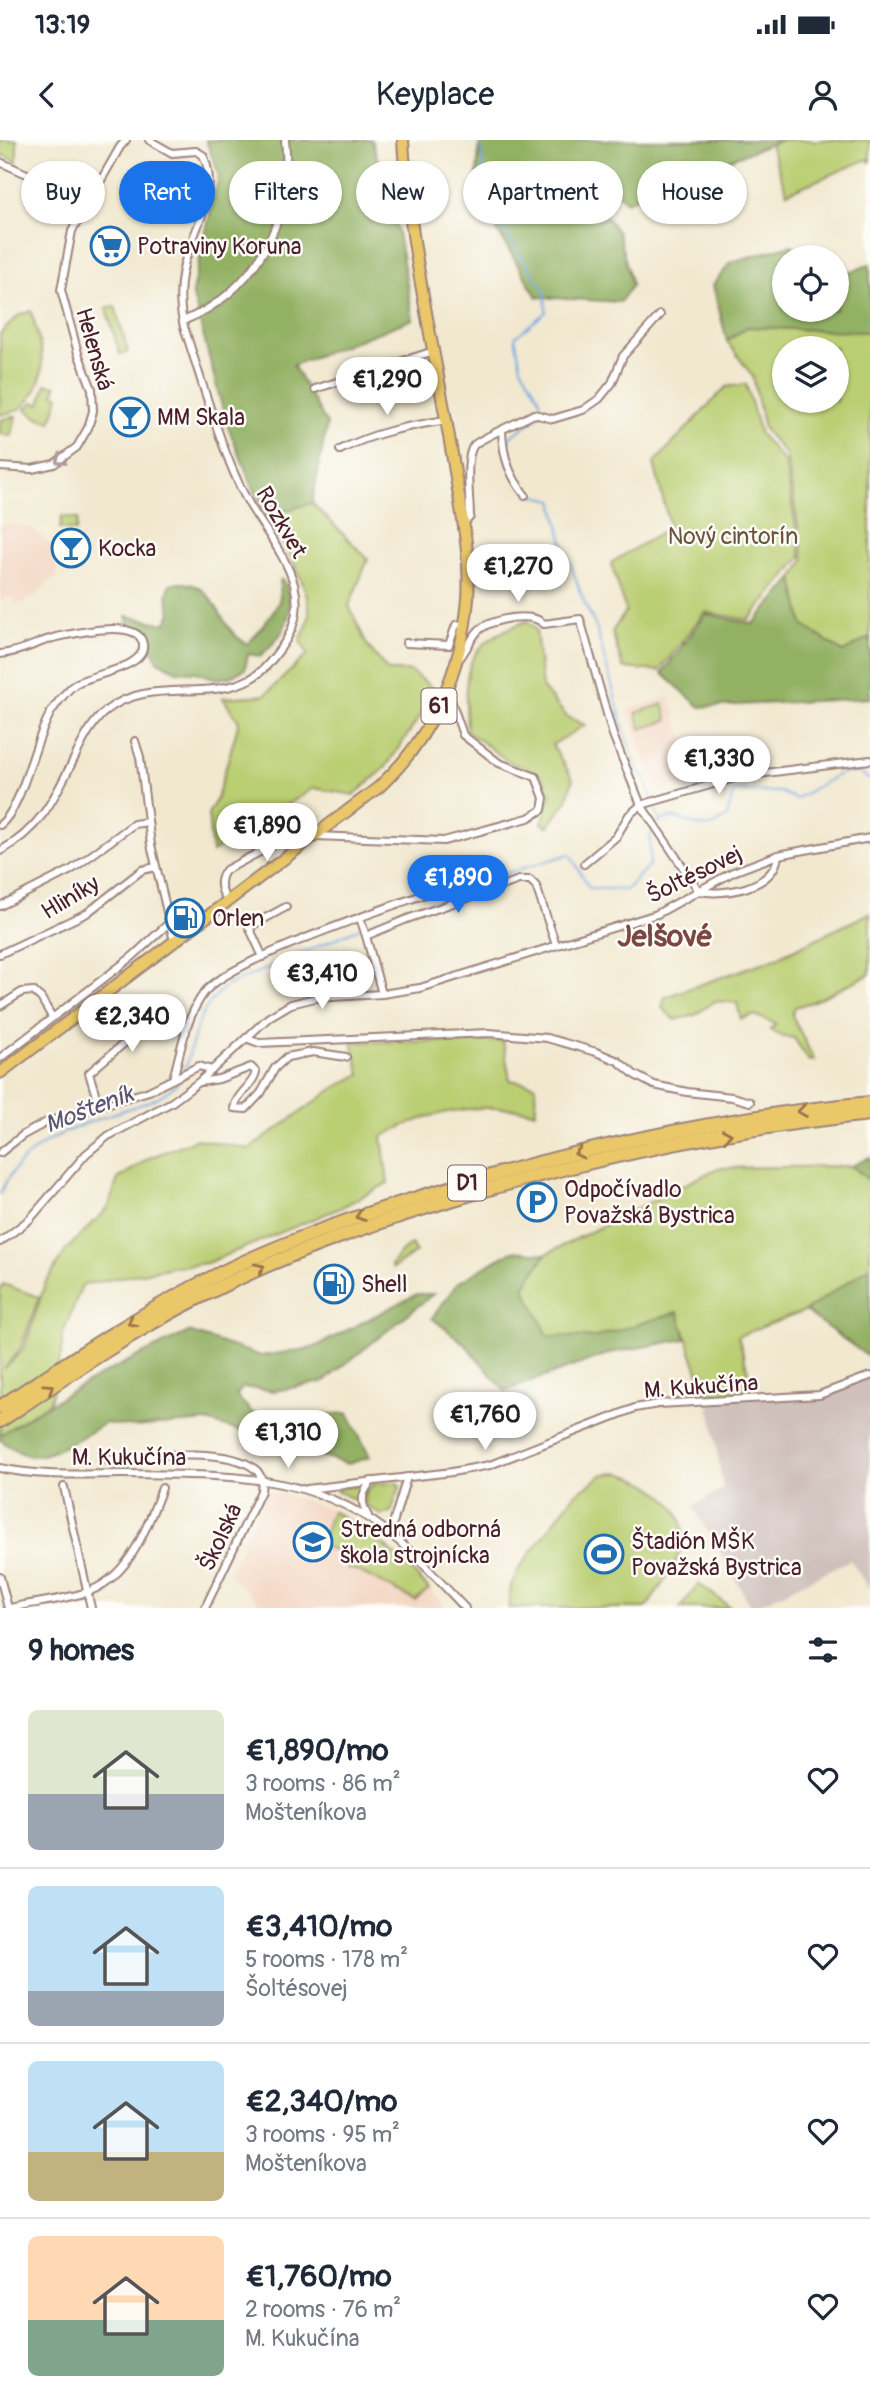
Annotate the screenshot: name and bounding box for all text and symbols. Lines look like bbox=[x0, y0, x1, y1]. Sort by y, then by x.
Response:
text: 13:19 bbox=[35, 9, 90, 41]
text: Keyplace bbox=[376, 75, 494, 115]
icon: back bbox=[28, 76, 66, 114]
icon: person bbox=[804, 76, 842, 114]
chip: Buy bbox=[21, 161, 105, 224]
chip: Rent bbox=[119, 161, 215, 224]
chip: Filters bbox=[229, 161, 342, 224]
chip: New bbox=[356, 161, 449, 224]
chip: Apartment bbox=[463, 161, 623, 224]
chip: House bbox=[637, 161, 747, 224]
supermarket icon: Potraviny Koruna bbox=[89, 225, 131, 267]
place label: Potraviny Koruna bbox=[137, 232, 302, 261]
map controls bbox=[772, 245, 849, 413]
button: locate bbox=[772, 245, 849, 322]
street label: Helenská bbox=[69, 305, 120, 394]
button: layers bbox=[772, 336, 849, 413]
pin: €1,290 bbox=[330, 358, 444, 417]
text: €1,290 bbox=[352, 365, 422, 394]
bar icon: MM Skala bbox=[109, 396, 151, 438]
place label: MM Skala bbox=[157, 403, 245, 432]
one-way arrow bbox=[54, 452, 67, 465]
street label: Rozkvet bbox=[249, 481, 314, 564]
park label: Nový cintorín bbox=[668, 522, 798, 551]
bar icon: Kocka bbox=[50, 527, 92, 569]
place label: Kocka bbox=[98, 534, 156, 563]
pin: €1,270 bbox=[461, 545, 575, 604]
text: €1,270 bbox=[483, 552, 553, 581]
road number: 61 bbox=[422, 688, 457, 724]
pin: €1,330 bbox=[662, 736, 776, 796]
text: €1,330 bbox=[683, 744, 755, 773]
pin: €1,890 bbox=[210, 804, 324, 863]
text: €1,890 bbox=[232, 811, 302, 840]
street label: Šoltésovej bbox=[641, 838, 747, 910]
pin: €1,890 bbox=[401, 856, 515, 915]
text: €1,890 bbox=[423, 863, 493, 892]
street label: Hliníky bbox=[36, 869, 105, 926]
fuel station icon: Orlen bbox=[164, 897, 206, 939]
place label: Orlen bbox=[212, 904, 264, 933]
district label: Jelšové bbox=[617, 918, 713, 955]
pin: €3,410 bbox=[265, 952, 379, 1011]
text: €3,410 bbox=[286, 959, 358, 988]
pin: €2,340 bbox=[75, 995, 189, 1054]
text: €2,340 bbox=[94, 1002, 170, 1031]
water label: Mošteník bbox=[41, 1079, 139, 1140]
one-way arrow bbox=[796, 1103, 808, 1118]
one-way arrow bbox=[721, 1128, 733, 1143]
one-way arrow bbox=[573, 1145, 585, 1159]
road number: D1 bbox=[448, 1166, 486, 1200]
place label: Odpočívadlo Považská Bystrica bbox=[564, 1175, 735, 1230]
parking icon: Odpočívadlo Považská Bystrica bbox=[516, 1181, 558, 1223]
one-way arrow bbox=[355, 1208, 367, 1222]
one-way arrow bbox=[253, 1262, 265, 1276]
fuel station icon: Shell bbox=[313, 1263, 355, 1305]
place label: Shell bbox=[361, 1270, 407, 1299]
one-way arrow bbox=[126, 1313, 139, 1326]
street label: M. Kukučína bbox=[643, 1368, 759, 1405]
one-way arrow bbox=[41, 1384, 54, 1396]
pin: €1,760 bbox=[428, 1392, 542, 1452]
text: €1,760 bbox=[449, 1400, 521, 1429]
pin: €1,310 bbox=[231, 1410, 345, 1470]
text: €1,310 bbox=[254, 1418, 322, 1447]
street label: M. Kukučína bbox=[72, 1443, 186, 1472]
street label: Školská bbox=[191, 1498, 249, 1576]
place label: Stredná odborná škola strojnícka bbox=[340, 1515, 501, 1570]
school or university icon: Stredná odborná škola strojnícka bbox=[292, 1521, 334, 1563]
place label: Štadión MŠK Považská Bystrica bbox=[631, 1526, 802, 1582]
sports icon: Štadión MŠK Považská Bystrica bbox=[583, 1533, 625, 1575]
icon: filters bbox=[804, 1631, 842, 1669]
text: 9 homes bbox=[28, 1632, 134, 1669]
text: €1,890/mo bbox=[245, 1732, 389, 1769]
icon: home bbox=[84, 1738, 168, 1822]
icon: heart bbox=[804, 1761, 842, 1799]
text: 3 rooms · 86 m² bbox=[245, 1769, 401, 1798]
text: Mošteníkova bbox=[245, 1798, 367, 1827]
text: €3,410/mo bbox=[245, 1908, 392, 1945]
icon: home bbox=[84, 1914, 168, 1998]
icon: heart bbox=[804, 1937, 842, 1975]
text: 5 rooms · 178 m² bbox=[245, 1945, 408, 1974]
text: Šoltésovej bbox=[245, 1974, 348, 2003]
text: €2,340/mo bbox=[245, 2083, 397, 2120]
icon: home bbox=[84, 2089, 168, 2173]
icon: heart bbox=[804, 2112, 842, 2150]
text: 3 rooms · 95 m² bbox=[245, 2120, 400, 2149]
text: Mošteníkova bbox=[245, 2149, 367, 2178]
text: €1,760/mo bbox=[245, 2258, 392, 2295]
icon: home bbox=[84, 2264, 168, 2348]
icon: heart bbox=[804, 2287, 842, 2325]
text: 2 rooms · 76 m² bbox=[245, 2295, 401, 2324]
text: M. Kukučína bbox=[245, 2324, 360, 2353]

